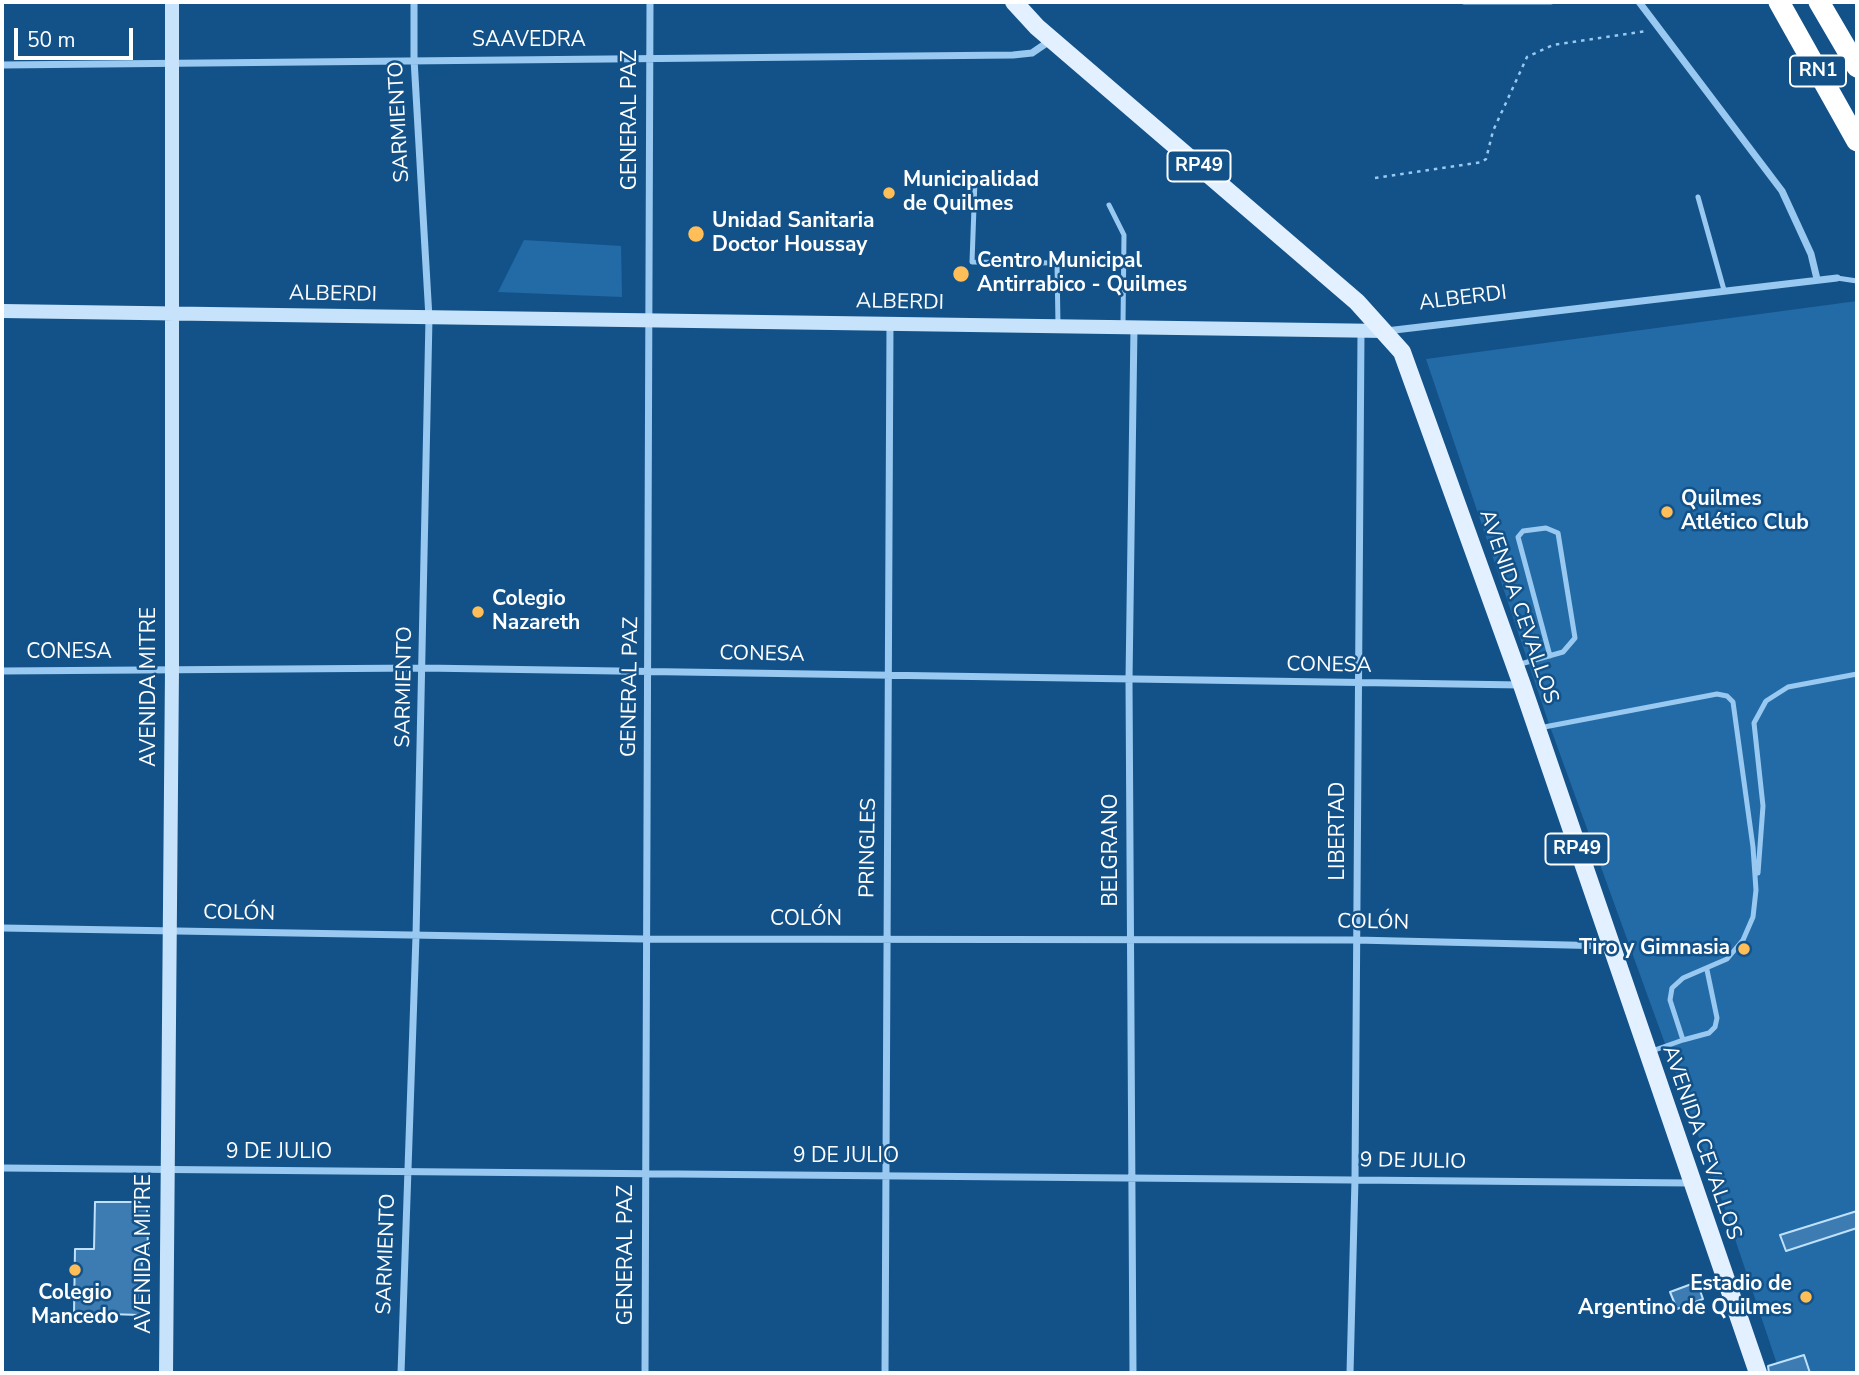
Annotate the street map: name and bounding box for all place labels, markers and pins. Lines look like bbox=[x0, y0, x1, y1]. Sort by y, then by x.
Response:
place label: Municipalidad de Quilmes bbox=[903, 168, 1039, 218]
marker: Municipalidad de Quilmes bbox=[881, 185, 897, 201]
place label: Unidad Sanitaria Doctor Houssay bbox=[712, 209, 874, 259]
marker: Unidad Sanitaria Doctor Houssay bbox=[686, 224, 706, 244]
place label: Centro Municipal Antirrabico - Quilmes bbox=[977, 249, 1187, 299]
marker: Centro Municipal Antirrabico - Quilmes bbox=[951, 264, 971, 284]
place label: Quilmes Atlético Club bbox=[1681, 487, 1809, 537]
marker: Quilmes Atlético Club bbox=[1659, 504, 1675, 520]
place label: Colegio Nazareth bbox=[492, 587, 580, 637]
marker: Colegio Nazareth bbox=[470, 604, 486, 620]
place label: Tiro y Gimnasia bbox=[1579, 936, 1730, 962]
marker: Tiro y Gimnasia bbox=[1736, 941, 1752, 957]
marker: Colegio Mancedo bbox=[67, 1262, 83, 1278]
place label: Estadio de Argentino de Quilmes bbox=[1578, 1272, 1792, 1322]
place label: Colegio Mancedo bbox=[31, 1281, 119, 1331]
marker: Estadio de Argentino de Quilmes bbox=[1798, 1289, 1814, 1305]

